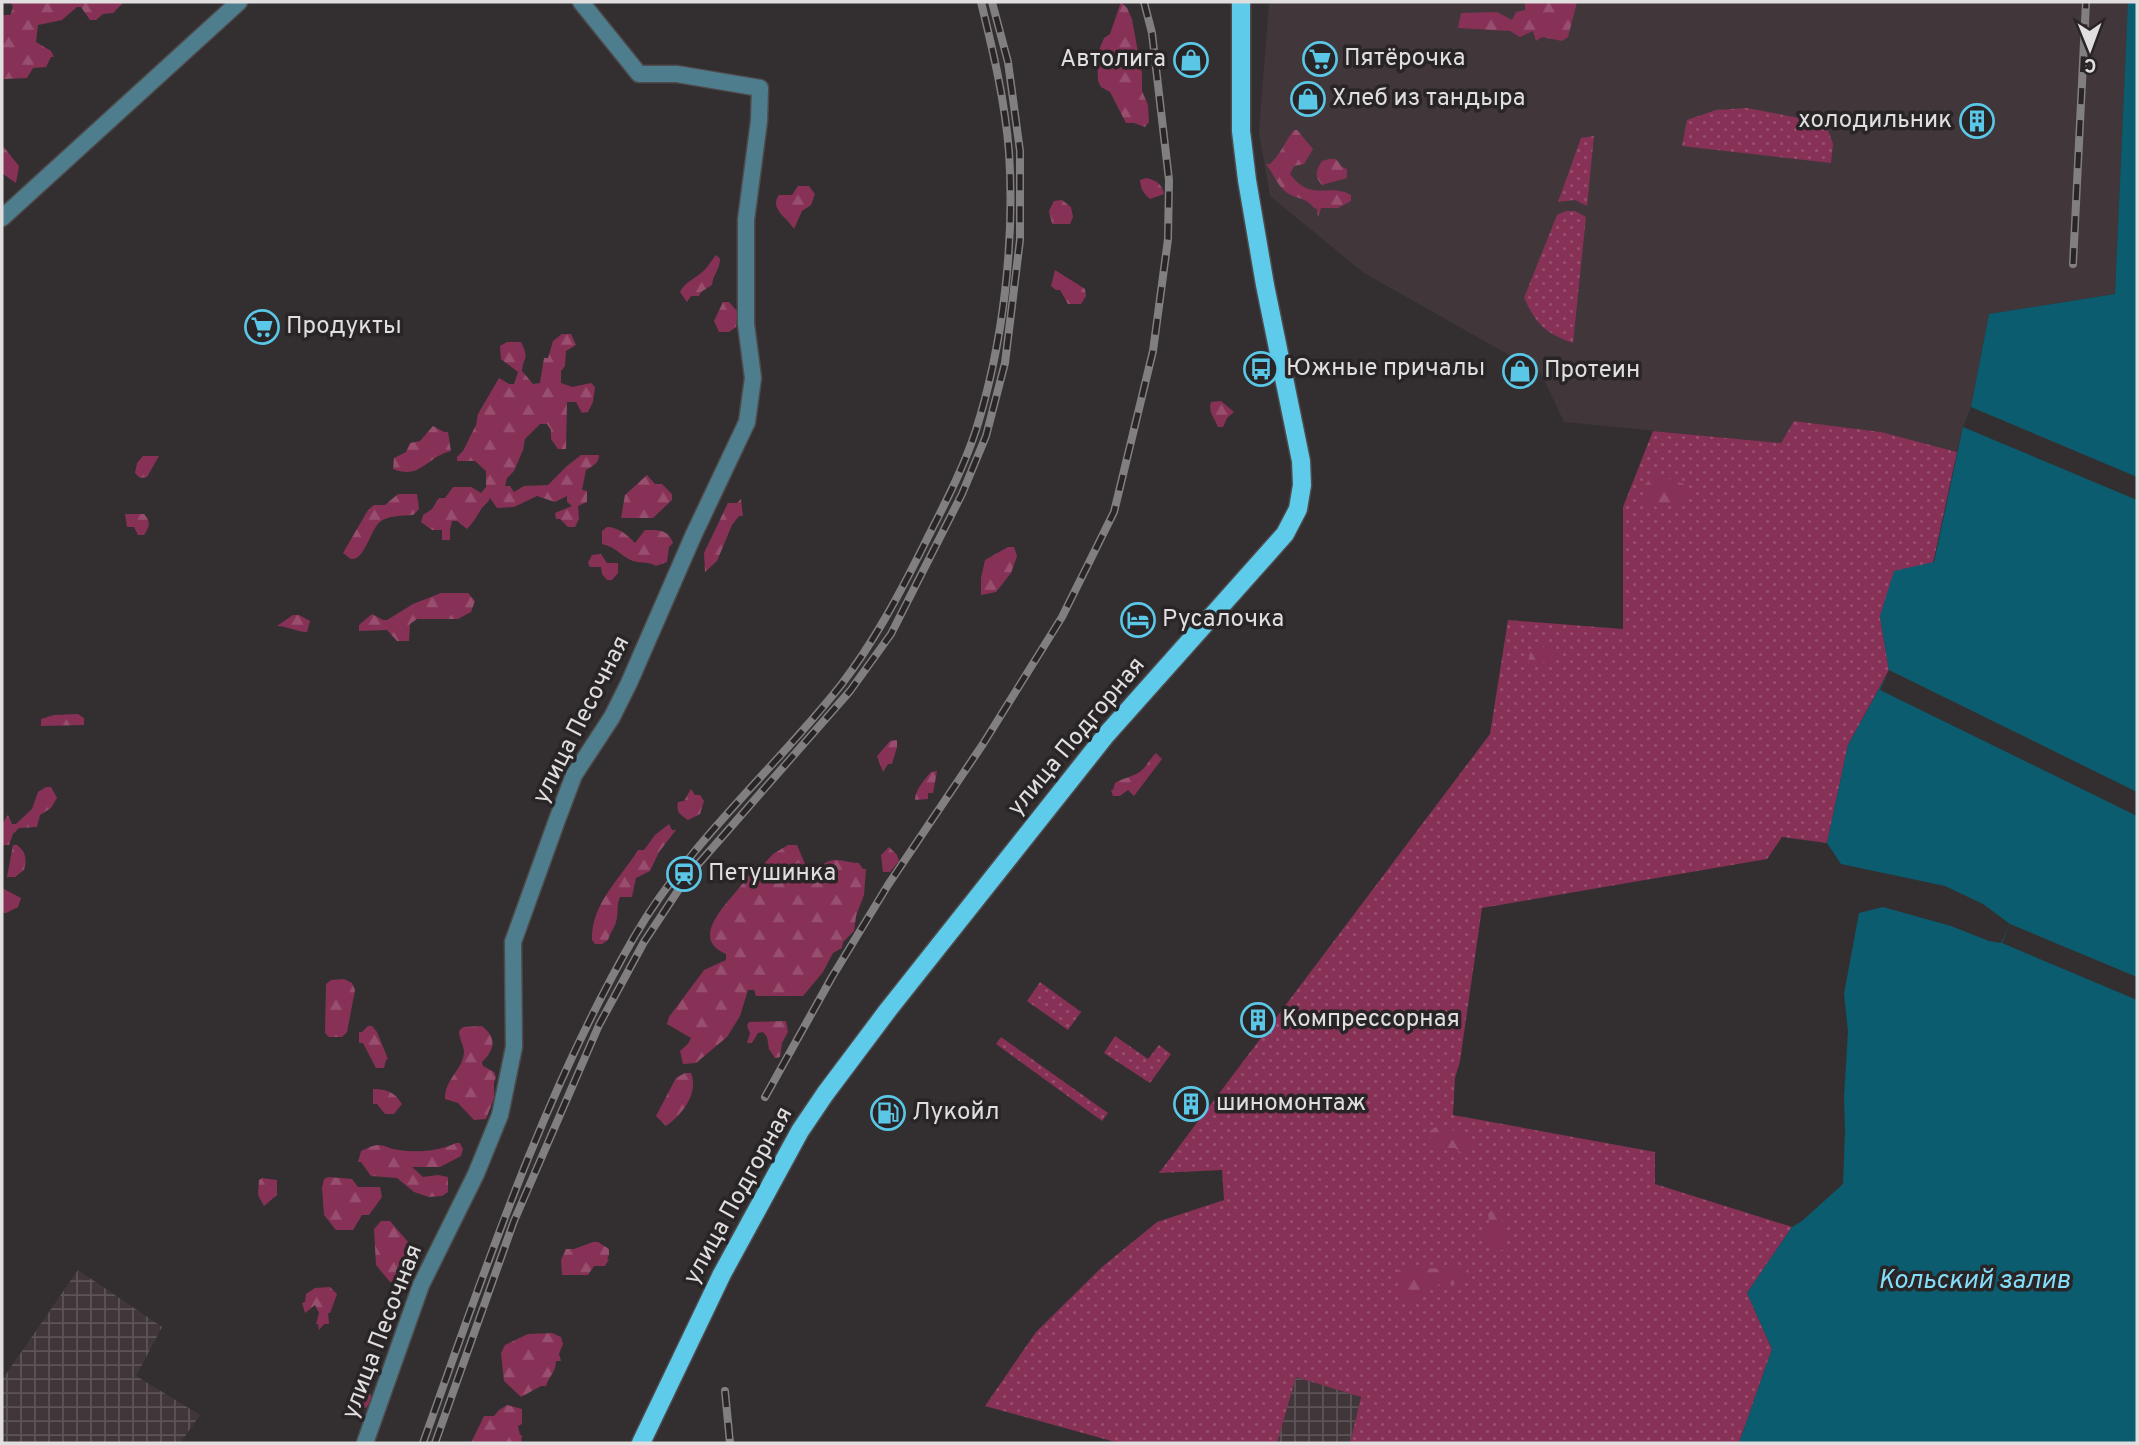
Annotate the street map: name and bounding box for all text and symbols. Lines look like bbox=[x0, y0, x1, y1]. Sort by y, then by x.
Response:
north arrow bbox=[2055, 14, 2125, 84]
supermarket icon: Пятёрочка bbox=[1301, 40, 1339, 78]
shop icon: Автолига bbox=[1172, 41, 1210, 79]
place label: Пятёрочка bbox=[1344, 44, 1465, 74]
place label: Автолига bbox=[1060, 45, 1166, 75]
text: С bbox=[2084, 52, 2097, 76]
shop icon: Хлеб из тандыра bbox=[1289, 80, 1327, 118]
place label: Хлеб из тандыра bbox=[1332, 84, 1525, 114]
building icon: холодильник bbox=[1958, 102, 1996, 140]
place label: холодильник bbox=[1798, 106, 1952, 136]
supermarket icon: Продукты bbox=[243, 308, 281, 346]
place label: Продукты bbox=[286, 312, 402, 342]
bus stop icon: Южные причалы bbox=[1242, 350, 1280, 388]
shop icon: Протеин bbox=[1501, 352, 1539, 390]
place label: Южные причалы bbox=[1286, 354, 1485, 384]
place label: Протеин bbox=[1544, 356, 1640, 386]
hotel icon: Русалочка bbox=[1119, 601, 1157, 639]
place label: Русалочка bbox=[1162, 605, 1284, 635]
street label: улица Песочная bbox=[527, 631, 637, 809]
street label: улица Подгорная bbox=[1002, 651, 1152, 823]
station icon: Петушинка bbox=[665, 855, 703, 893]
place label: Петушинка bbox=[708, 859, 836, 889]
building icon: Компрессорная bbox=[1239, 1001, 1277, 1039]
place label: Компрессорная bbox=[1282, 1005, 1460, 1035]
building icon: шиномонтаж bbox=[1172, 1085, 1210, 1123]
place label: шиномонтаж bbox=[1216, 1089, 1366, 1119]
fuel station icon: Лукойл bbox=[869, 1094, 907, 1132]
place label: Лукойл bbox=[912, 1098, 999, 1128]
street label: улица Подгорная bbox=[678, 1102, 800, 1290]
street label: улица Песочная bbox=[336, 1241, 430, 1423]
water label: Кольский залив bbox=[1878, 1265, 2071, 1298]

